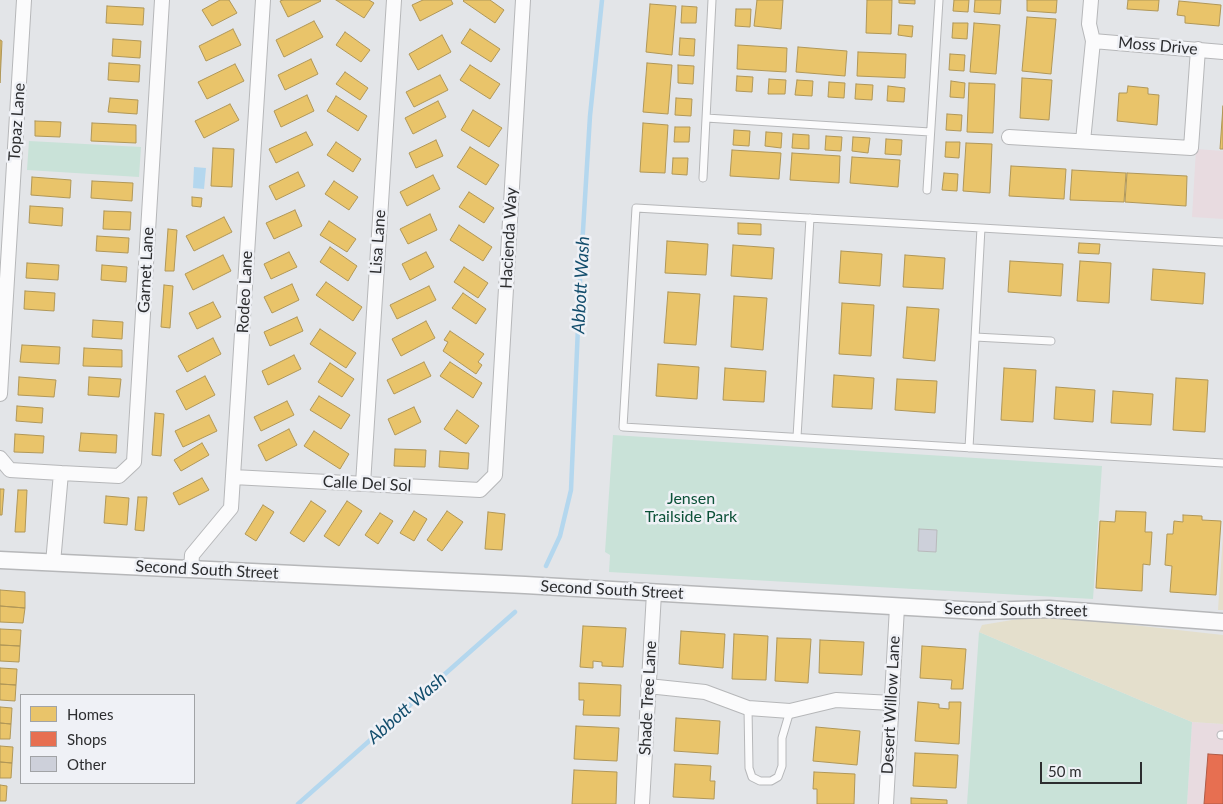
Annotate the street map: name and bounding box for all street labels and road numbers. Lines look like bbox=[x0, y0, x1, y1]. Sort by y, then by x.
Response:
street label: Moss Drive bbox=[1117, 33, 1199, 59]
street label: Topaz Lane bbox=[5, 82, 29, 162]
street label: Hacienda Way bbox=[497, 187, 521, 289]
street label: Lisa Lane bbox=[366, 209, 390, 275]
street label: Garnet Lane bbox=[134, 227, 158, 313]
street label: Rodeo Lane bbox=[233, 250, 257, 334]
street label: Calle Del Sol bbox=[322, 472, 412, 496]
street label: Second South Street bbox=[135, 557, 279, 583]
street label: Second South Street bbox=[540, 577, 684, 603]
street label: Second South Street bbox=[944, 599, 1088, 621]
street label: Desert Willow Lane bbox=[878, 635, 904, 775]
street label: Shade Tree Lane bbox=[635, 640, 661, 756]

